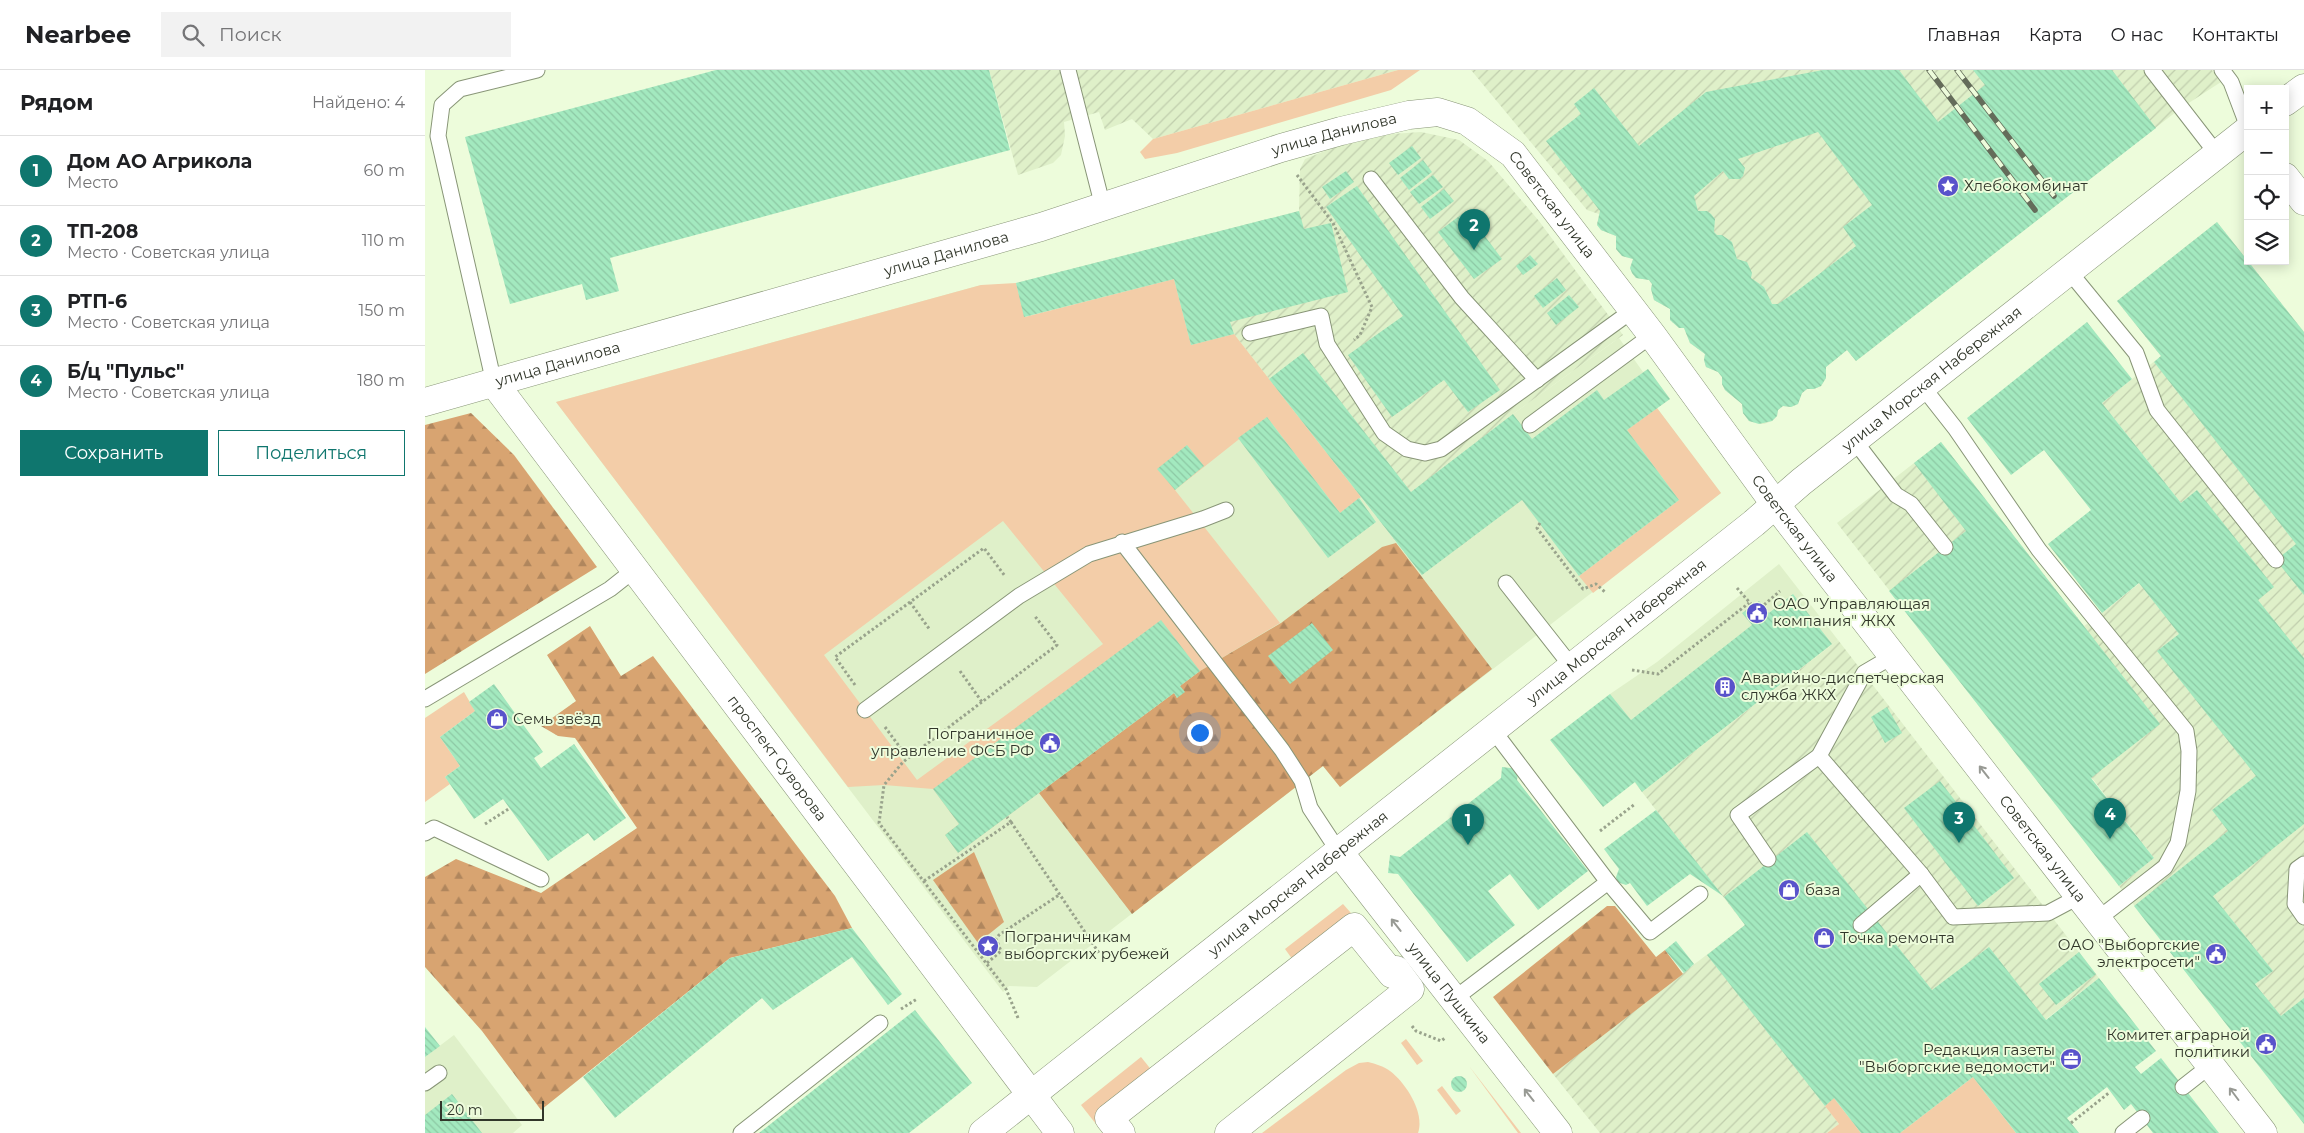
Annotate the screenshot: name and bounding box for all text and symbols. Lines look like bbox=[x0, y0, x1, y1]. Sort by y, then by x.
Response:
search box bbox=[161, 12, 511, 57]
text: Nearbee bbox=[25, 20, 131, 49]
icon: search bbox=[179, 21, 207, 49]
text: Поиск bbox=[219, 23, 282, 46]
text: Главная bbox=[1927, 24, 2001, 46]
text: Карта bbox=[2029, 24, 2083, 46]
text: О нас bbox=[2111, 24, 2163, 46]
text: Контакты bbox=[2191, 24, 2279, 46]
map controls bbox=[2244, 85, 2289, 265]
button: + bbox=[2244, 85, 2289, 130]
text: Рядом bbox=[20, 90, 93, 115]
text: Найдено: 4 bbox=[312, 93, 405, 112]
street label: улица Данилова bbox=[1268, 108, 1399, 160]
button: − bbox=[2244, 130, 2289, 175]
street label: Советская улица bbox=[1505, 147, 1599, 262]
text: Дом АО Агрикола bbox=[67, 150, 252, 173]
text: 1 bbox=[33, 161, 39, 180]
text: 60 m bbox=[363, 161, 405, 180]
text: Место bbox=[67, 173, 119, 192]
place icon: Хлебокомбинат bbox=[1936, 174, 1960, 198]
button: locate bbox=[2244, 175, 2289, 220]
place label: Хлебокомбинат bbox=[1964, 176, 2089, 195]
pin: 2 bbox=[1458, 209, 1490, 250]
text: ТП-208 bbox=[67, 220, 138, 243]
button: layers bbox=[2244, 220, 2289, 265]
street label: улица Данилова bbox=[881, 227, 1011, 280]
text: 2 bbox=[31, 231, 41, 250]
text: 110 m bbox=[362, 231, 405, 250]
text: Место · Советская улица bbox=[67, 243, 270, 262]
text: РТП-6 bbox=[67, 290, 127, 313]
text: 3 bbox=[31, 301, 41, 320]
text: 150 m bbox=[358, 301, 405, 320]
street label: улица Морская Набережная bbox=[1837, 302, 2025, 456]
text: Место · Советская улица bbox=[67, 313, 270, 332]
street label: улица Данилова bbox=[492, 337, 622, 391]
text: Б/ц "Пульс" bbox=[67, 360, 184, 383]
text: 4 bbox=[30, 371, 42, 390]
text: 180 m bbox=[357, 371, 405, 390]
text: Место · Советская улица bbox=[67, 383, 270, 402]
button: Сохранить bbox=[20, 430, 208, 476]
button: Поделиться bbox=[218, 430, 405, 476]
street label: Советская улица bbox=[1748, 471, 1842, 586]
street label: улица Морская Набережная bbox=[1522, 554, 1710, 709]
place label: ОАО "Управляющая компания" ЖКХ bbox=[1773, 594, 1930, 630]
public building icon: ОАО "Управляющая компания" ЖКХ bbox=[1745, 601, 1769, 625]
place label: Аварийно-диспетчерская служба ЖКХ bbox=[1741, 668, 1944, 704]
building icon: Аварийно-диспетчерская служба ЖКХ bbox=[1713, 675, 1737, 699]
street label: проспект Суворова bbox=[724, 691, 831, 825]
shop icon: Семь звёзд bbox=[485, 707, 509, 731]
place label: Семь звёзд bbox=[513, 709, 601, 728]
your location bbox=[1187, 720, 1213, 746]
place label: Пограничное управление ФСБ РФ bbox=[870, 724, 1034, 760]
public building icon: Пограничное управление ФСБ РФ bbox=[1038, 731, 1062, 755]
one-way arrow bbox=[1979, 765, 1989, 779]
street label: Советская улица bbox=[1995, 791, 2090, 906]
pin: 4 bbox=[2094, 798, 2126, 839]
pin: 3 bbox=[1943, 802, 1975, 843]
pin: 1 bbox=[1452, 804, 1484, 845]
street label: улица Морская Набережная bbox=[1203, 806, 1392, 961]
shop icon: база bbox=[1777, 878, 1801, 902]
place label: база bbox=[1805, 880, 1840, 899]
one-way arrow bbox=[1391, 919, 1402, 932]
shop icon: Точка ремонта bbox=[1812, 926, 1836, 950]
place label: Пограничникам выборгских рубежей bbox=[1004, 927, 1170, 963]
place label: Точка ремонта bbox=[1840, 928, 1955, 947]
place icon: Пограничникам выборгских рубежей bbox=[976, 934, 1000, 958]
place label: ОАО "Выборгские электросети" bbox=[2058, 935, 2200, 971]
street label: улица Пушкина bbox=[1403, 938, 1495, 1047]
public building icon: ОАО "Выборгские электросети" bbox=[2204, 942, 2228, 966]
place label: Комитет аграрной политики bbox=[2106, 1025, 2250, 1061]
public building icon: Комитет аграрной политики bbox=[2254, 1032, 2278, 1056]
place label: Редакция газеты "Выборгские ведомости" bbox=[1859, 1040, 2055, 1076]
office icon: Редакция газеты "Выборгские ведомости" bbox=[2059, 1047, 2083, 1071]
one-way arrow bbox=[1523, 1088, 1534, 1101]
one-way arrow bbox=[2228, 1088, 2239, 1101]
scale bar bbox=[440, 1098, 544, 1121]
text: 20 m bbox=[447, 1101, 483, 1119]

